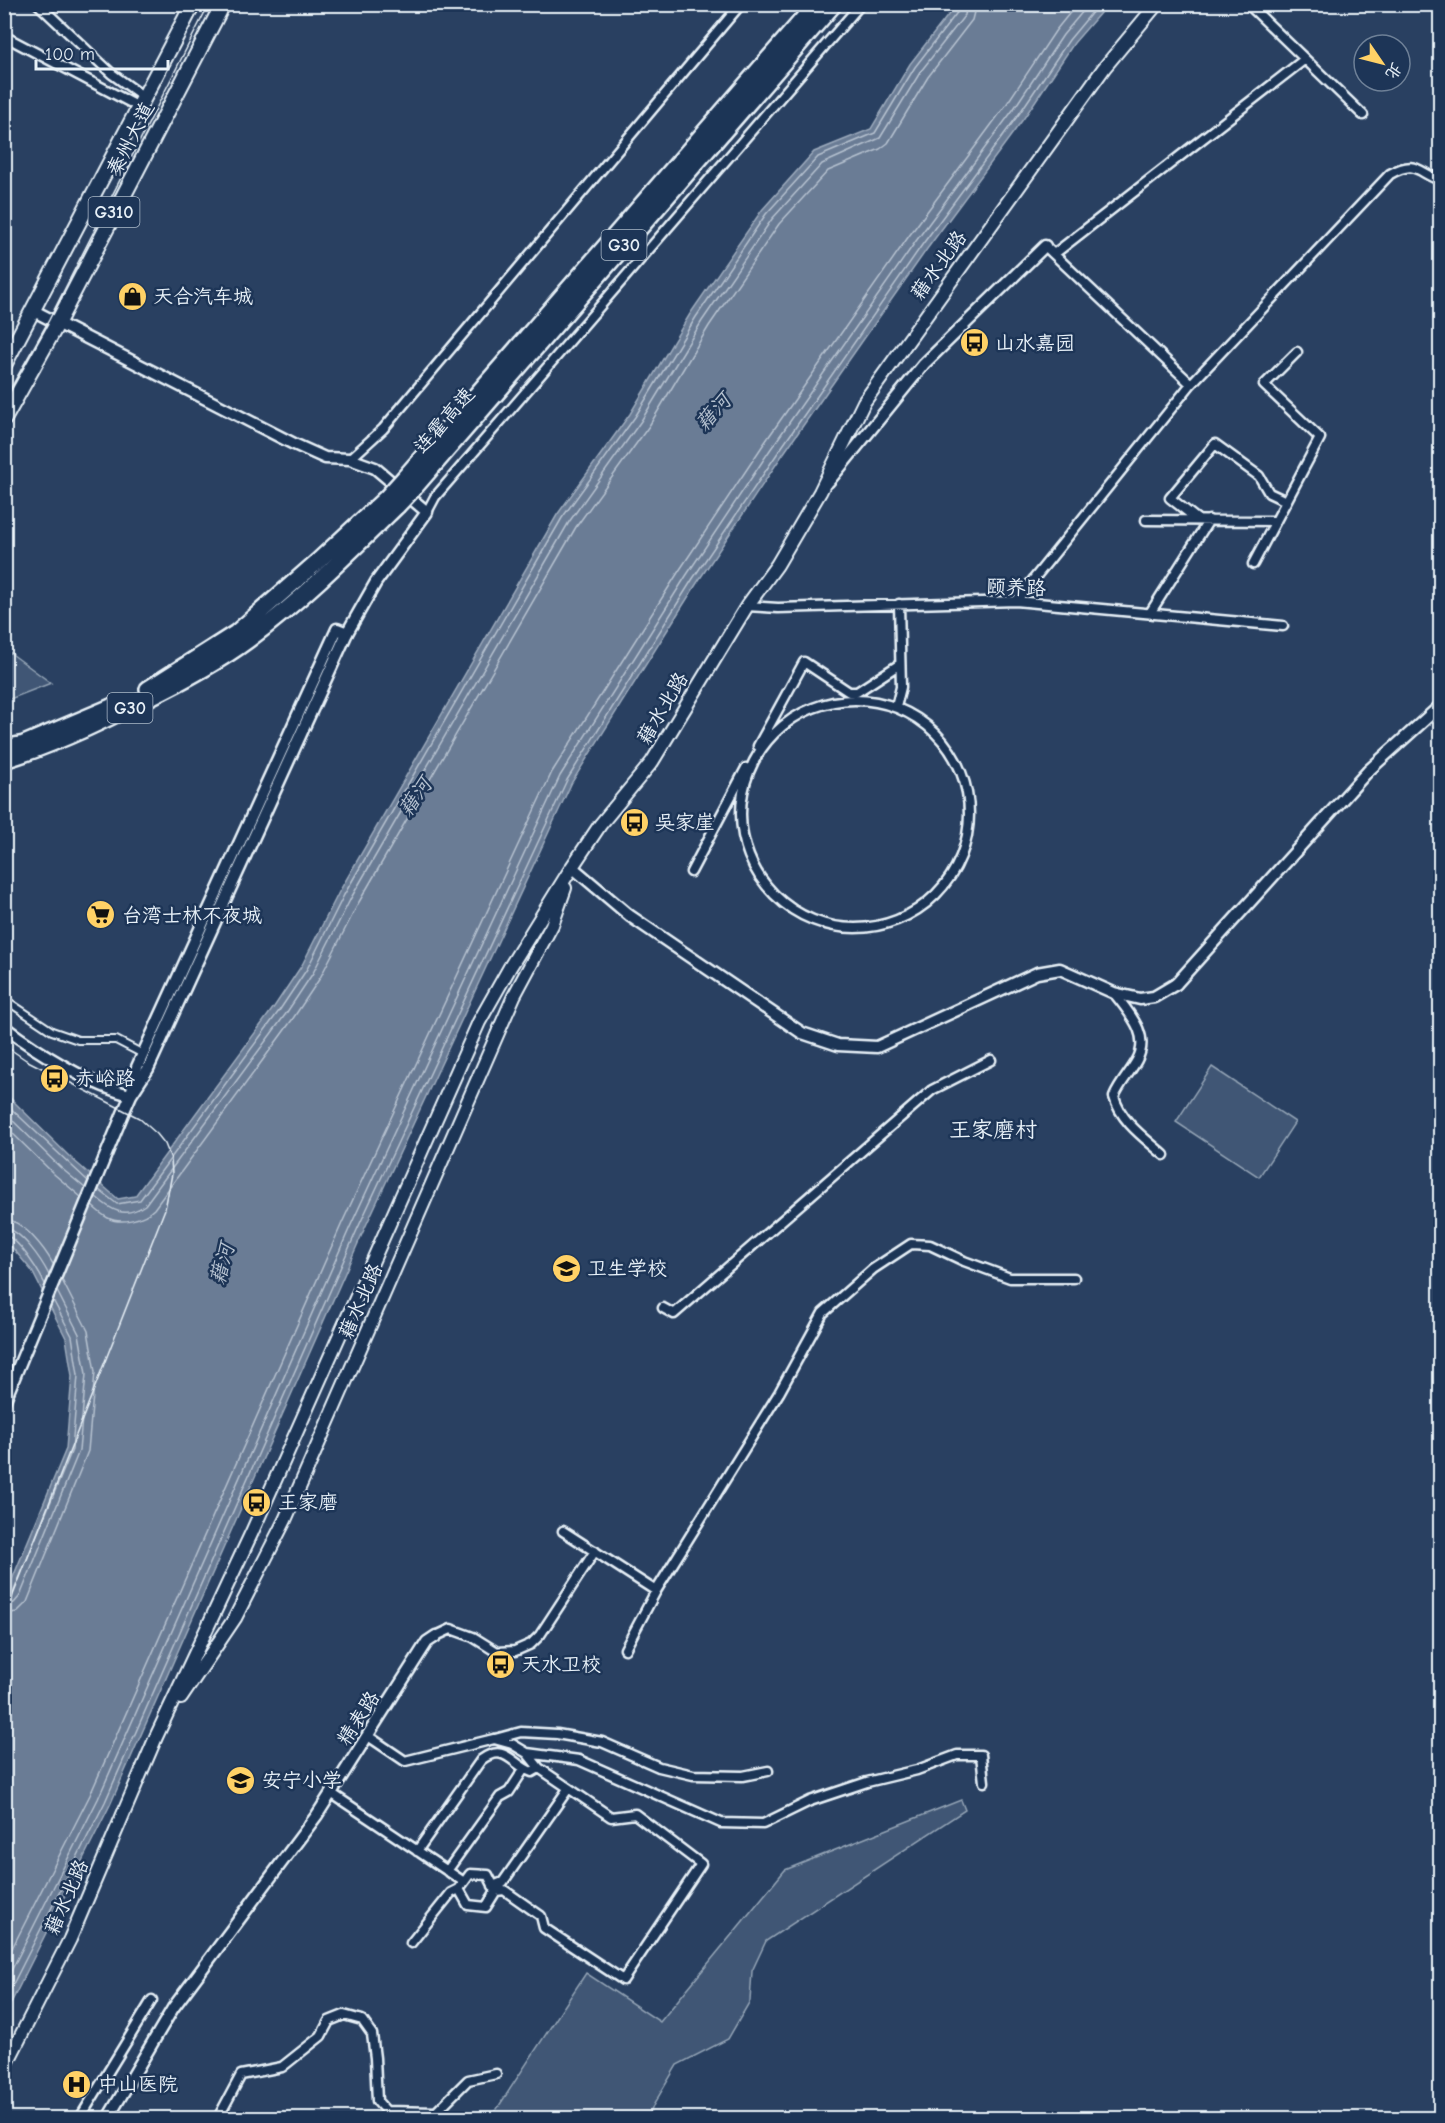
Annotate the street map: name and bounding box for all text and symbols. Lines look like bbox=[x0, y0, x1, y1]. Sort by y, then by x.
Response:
scale bar bbox=[36, 33, 168, 71]
north arrow bbox=[1352, 33, 1412, 93]
text: 100 m bbox=[45, 44, 95, 65]
text: 北 bbox=[1382, 59, 1405, 83]
street label: 秦州大道 bbox=[102, 98, 159, 180]
road number: G310 bbox=[88, 197, 140, 227]
street label: 藉水北路 bbox=[906, 225, 972, 304]
road number: G30 bbox=[602, 230, 646, 260]
shop icon: 天合汽车城 bbox=[116, 280, 148, 312]
place label: 天合汽车城 bbox=[153, 285, 253, 308]
bus stop icon: 山水嘉园 bbox=[958, 327, 990, 359]
place label: 山水嘉园 bbox=[995, 332, 1075, 355]
street label: 连霍高速 bbox=[409, 383, 479, 458]
water label: 藉河 bbox=[690, 386, 738, 436]
street label: 颐养路 bbox=[986, 575, 1047, 600]
street label: 藉水北路 bbox=[632, 667, 693, 748]
road number: G30 bbox=[108, 693, 152, 723]
water label: 藉河 bbox=[393, 770, 439, 821]
bus stop icon: 吴家崖 bbox=[618, 806, 650, 838]
place label: 吴家崖 bbox=[655, 811, 715, 834]
supermarket icon: 台湾士林不夜城 bbox=[85, 899, 117, 931]
place label: 台湾士林不夜城 bbox=[122, 904, 262, 927]
bus stop icon: 赤峪路 bbox=[38, 1062, 70, 1094]
place label: 赤峪路 bbox=[75, 1067, 136, 1090]
district label: 王家磨村 bbox=[949, 1117, 1037, 1143]
water label: 藉河 bbox=[205, 1238, 240, 1287]
school or university icon: 卫生学校 bbox=[550, 1252, 582, 1284]
place label: 卫生学校 bbox=[587, 1257, 667, 1280]
street label: 藉水北路 bbox=[334, 1259, 388, 1342]
bus stop icon: 王家磨 bbox=[241, 1486, 273, 1518]
place label: 王家磨 bbox=[278, 1491, 338, 1514]
bus stop icon: 天水卫校 bbox=[484, 1648, 516, 1680]
place label: 天水卫校 bbox=[521, 1653, 601, 1676]
street label: 精表路 bbox=[332, 1686, 385, 1750]
school or university icon: 安宁小学 bbox=[225, 1764, 257, 1796]
place label: 安宁小学 bbox=[262, 1769, 342, 1792]
street label: 藉水北路 bbox=[40, 1855, 94, 1938]
hospital icon: 中山医院 bbox=[61, 2068, 93, 2100]
place label: 中山医院 bbox=[98, 2073, 178, 2096]

